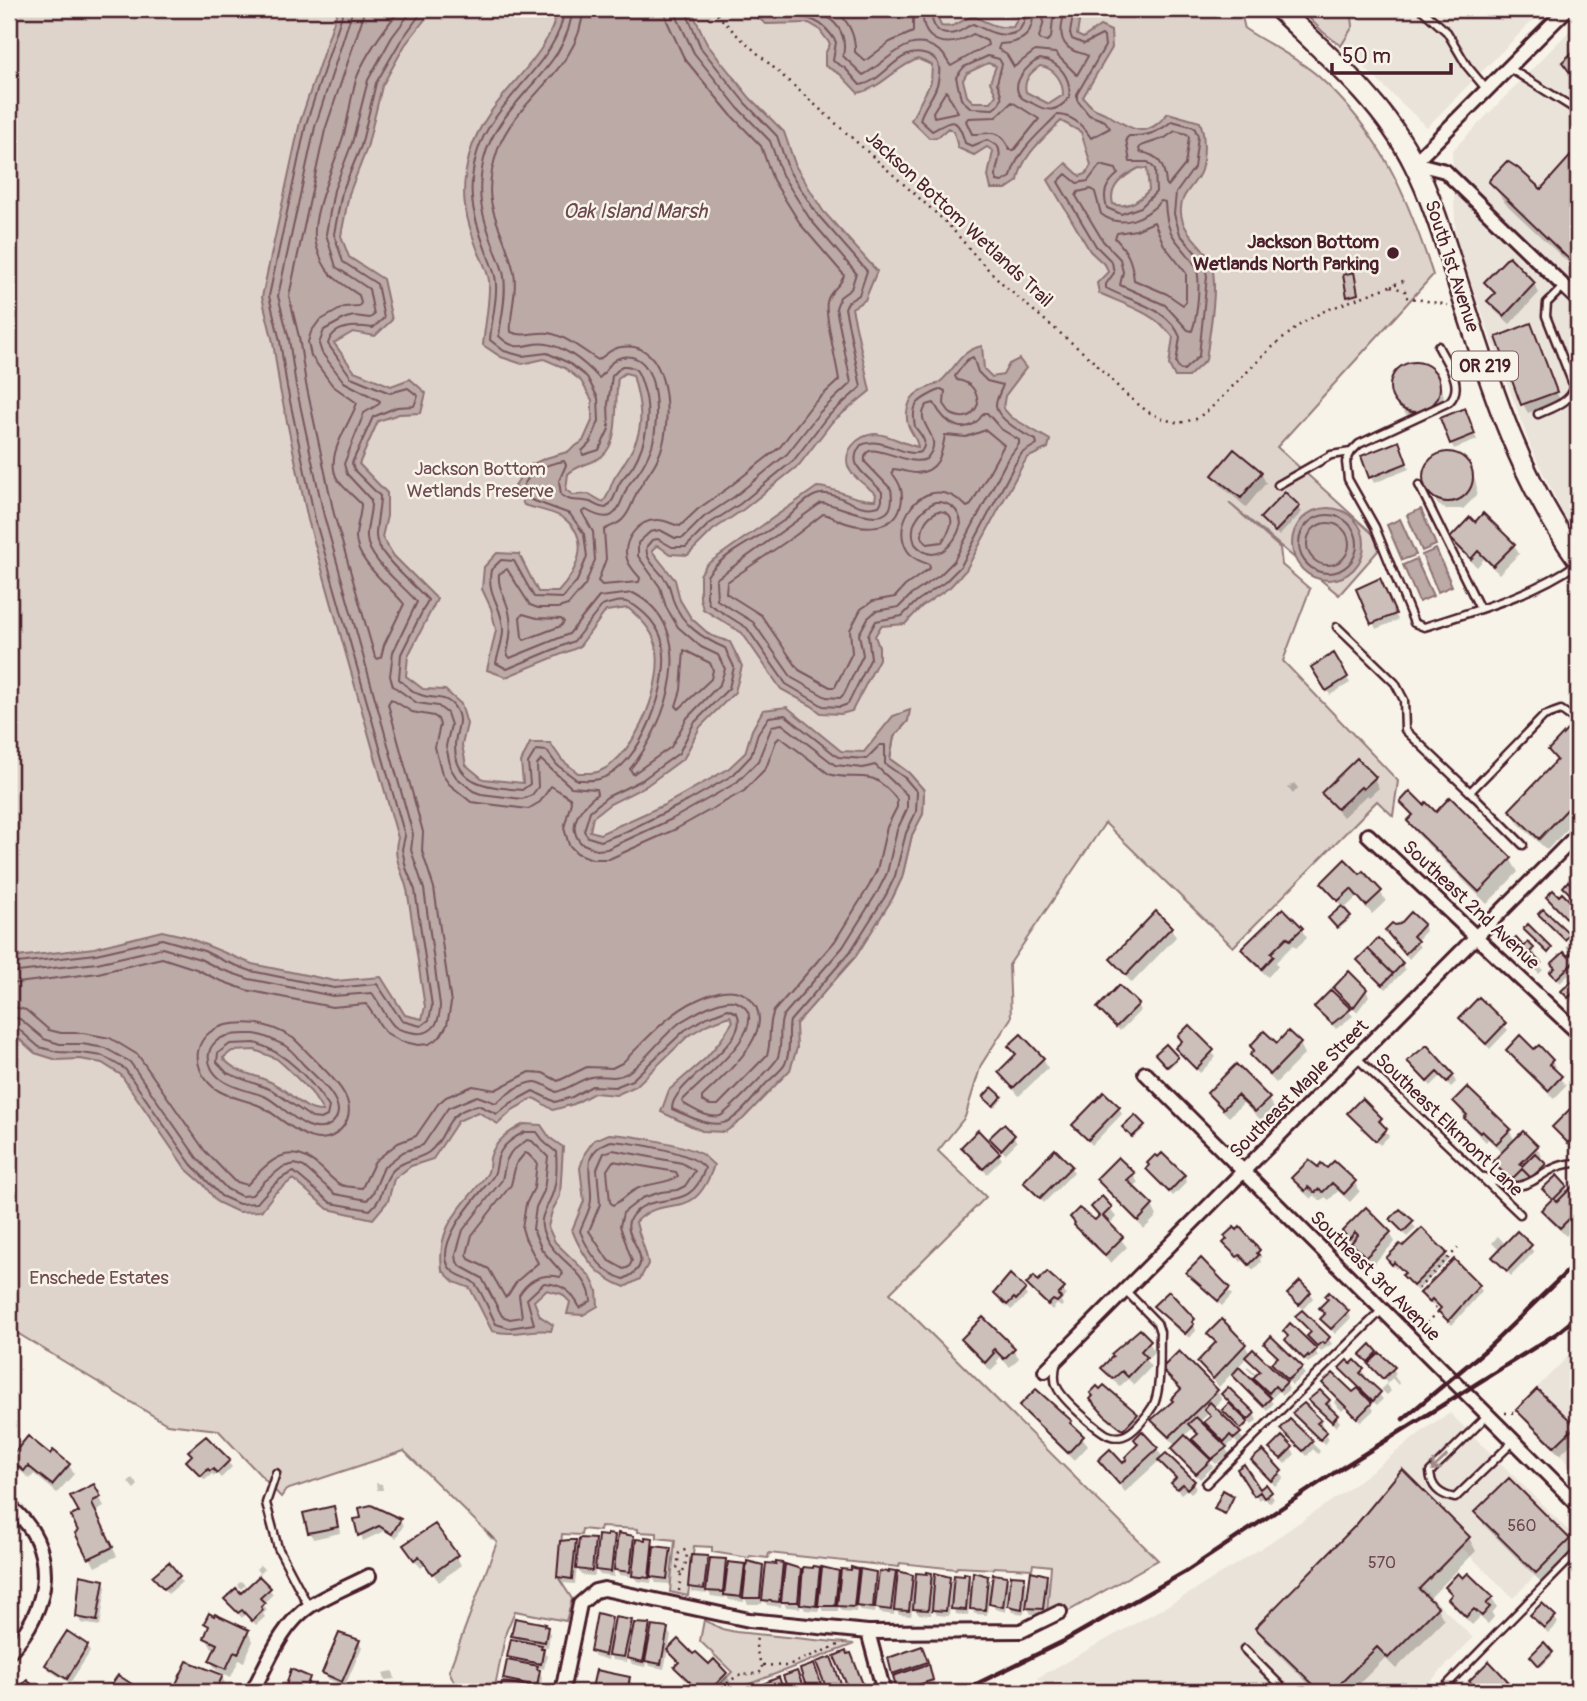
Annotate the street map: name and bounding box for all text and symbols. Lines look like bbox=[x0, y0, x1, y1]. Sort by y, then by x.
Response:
scale bar bbox=[1332, 32, 1450, 76]
text: 50 m bbox=[1342, 43, 1391, 70]
street label: Jackson Bottom Wetlands Trail bbox=[860, 126, 1058, 312]
street label: South 1st Avenue bbox=[1419, 197, 1485, 336]
water label: Oak Island Marsh bbox=[563, 198, 708, 225]
place label: Jackson Bottom Wetlands North Parking bbox=[1193, 230, 1379, 276]
marker: Jackson Bottom Wetlands North Parking bbox=[1385, 245, 1401, 261]
road number: OR 219 bbox=[1452, 352, 1518, 380]
park label: Jackson Bottom Wetlands Preserve bbox=[406, 457, 554, 503]
street label: Southeast 2nd Avenue bbox=[1397, 835, 1545, 975]
street label: Southeast Maple Street bbox=[1224, 1014, 1374, 1164]
street label: Southeast Elkmont Lane bbox=[1370, 1048, 1528, 1202]
street label: Southeast 3rd Avenue bbox=[1305, 1206, 1446, 1347]
park label: Enschede Estates bbox=[29, 1266, 169, 1290]
one-way arrow bbox=[1431, 1455, 1448, 1472]
house number: 560 bbox=[1508, 1516, 1537, 1536]
house number: 570 bbox=[1368, 1553, 1396, 1573]

